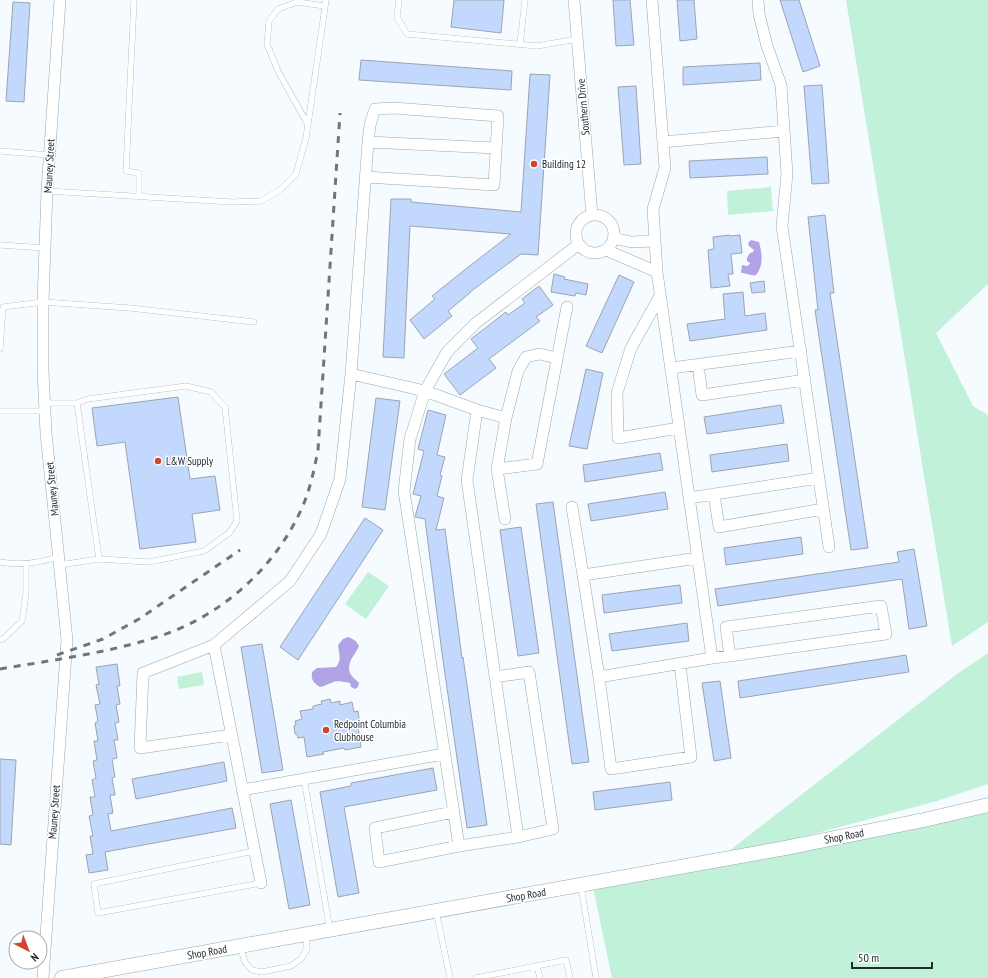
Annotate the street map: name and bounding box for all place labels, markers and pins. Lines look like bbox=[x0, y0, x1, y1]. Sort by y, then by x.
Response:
place label: Building 12 bbox=[542, 157, 586, 171]
marker: Building 12 bbox=[529, 159, 539, 169]
place label: L&W Supply bbox=[166, 454, 214, 468]
marker: L&W Supply bbox=[153, 456, 163, 466]
place label: Redpoint Columbia Clubhouse bbox=[334, 717, 406, 744]
marker: Redpoint Columbia Clubhouse bbox=[321, 725, 331, 735]

